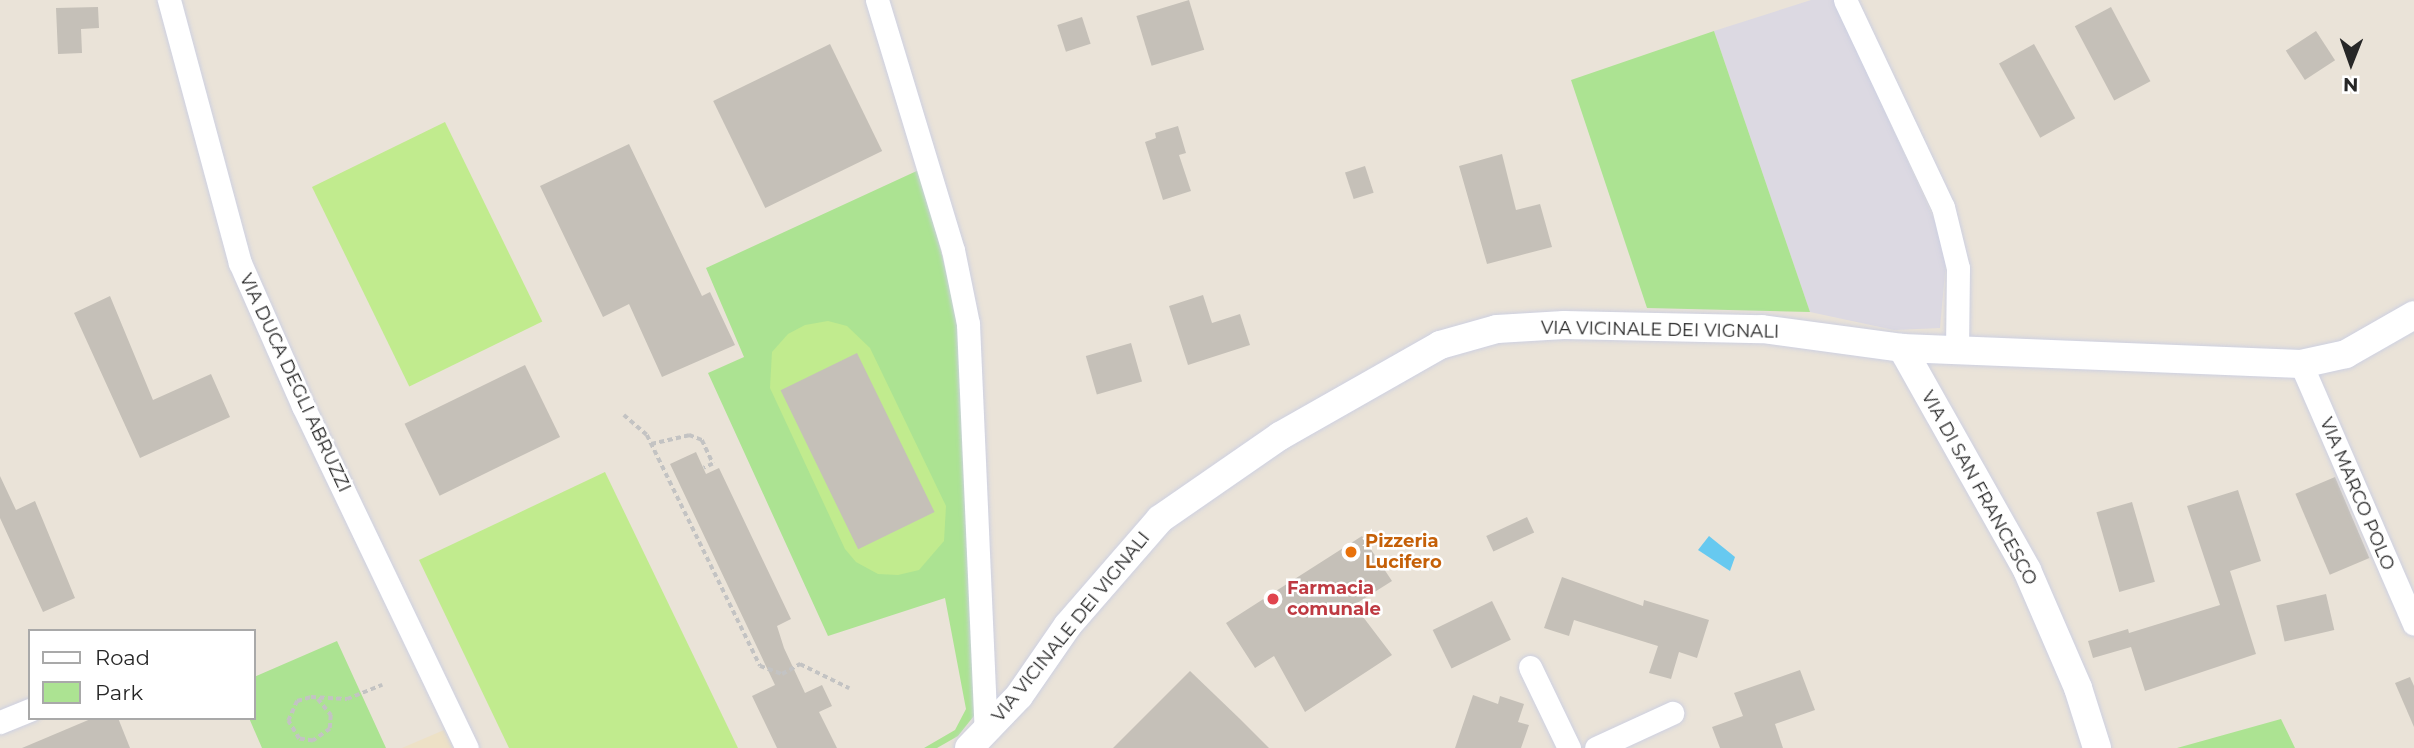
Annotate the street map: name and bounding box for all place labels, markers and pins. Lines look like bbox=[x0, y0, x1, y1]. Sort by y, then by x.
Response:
place label: Pizzeria Lucifero bbox=[1365, 531, 1442, 574]
marker: Pizzeria Lucifero bbox=[1343, 544, 1359, 560]
place label: Farmacia comunale bbox=[1287, 578, 1381, 620]
marker: Farmacia comunale bbox=[1265, 591, 1281, 607]

